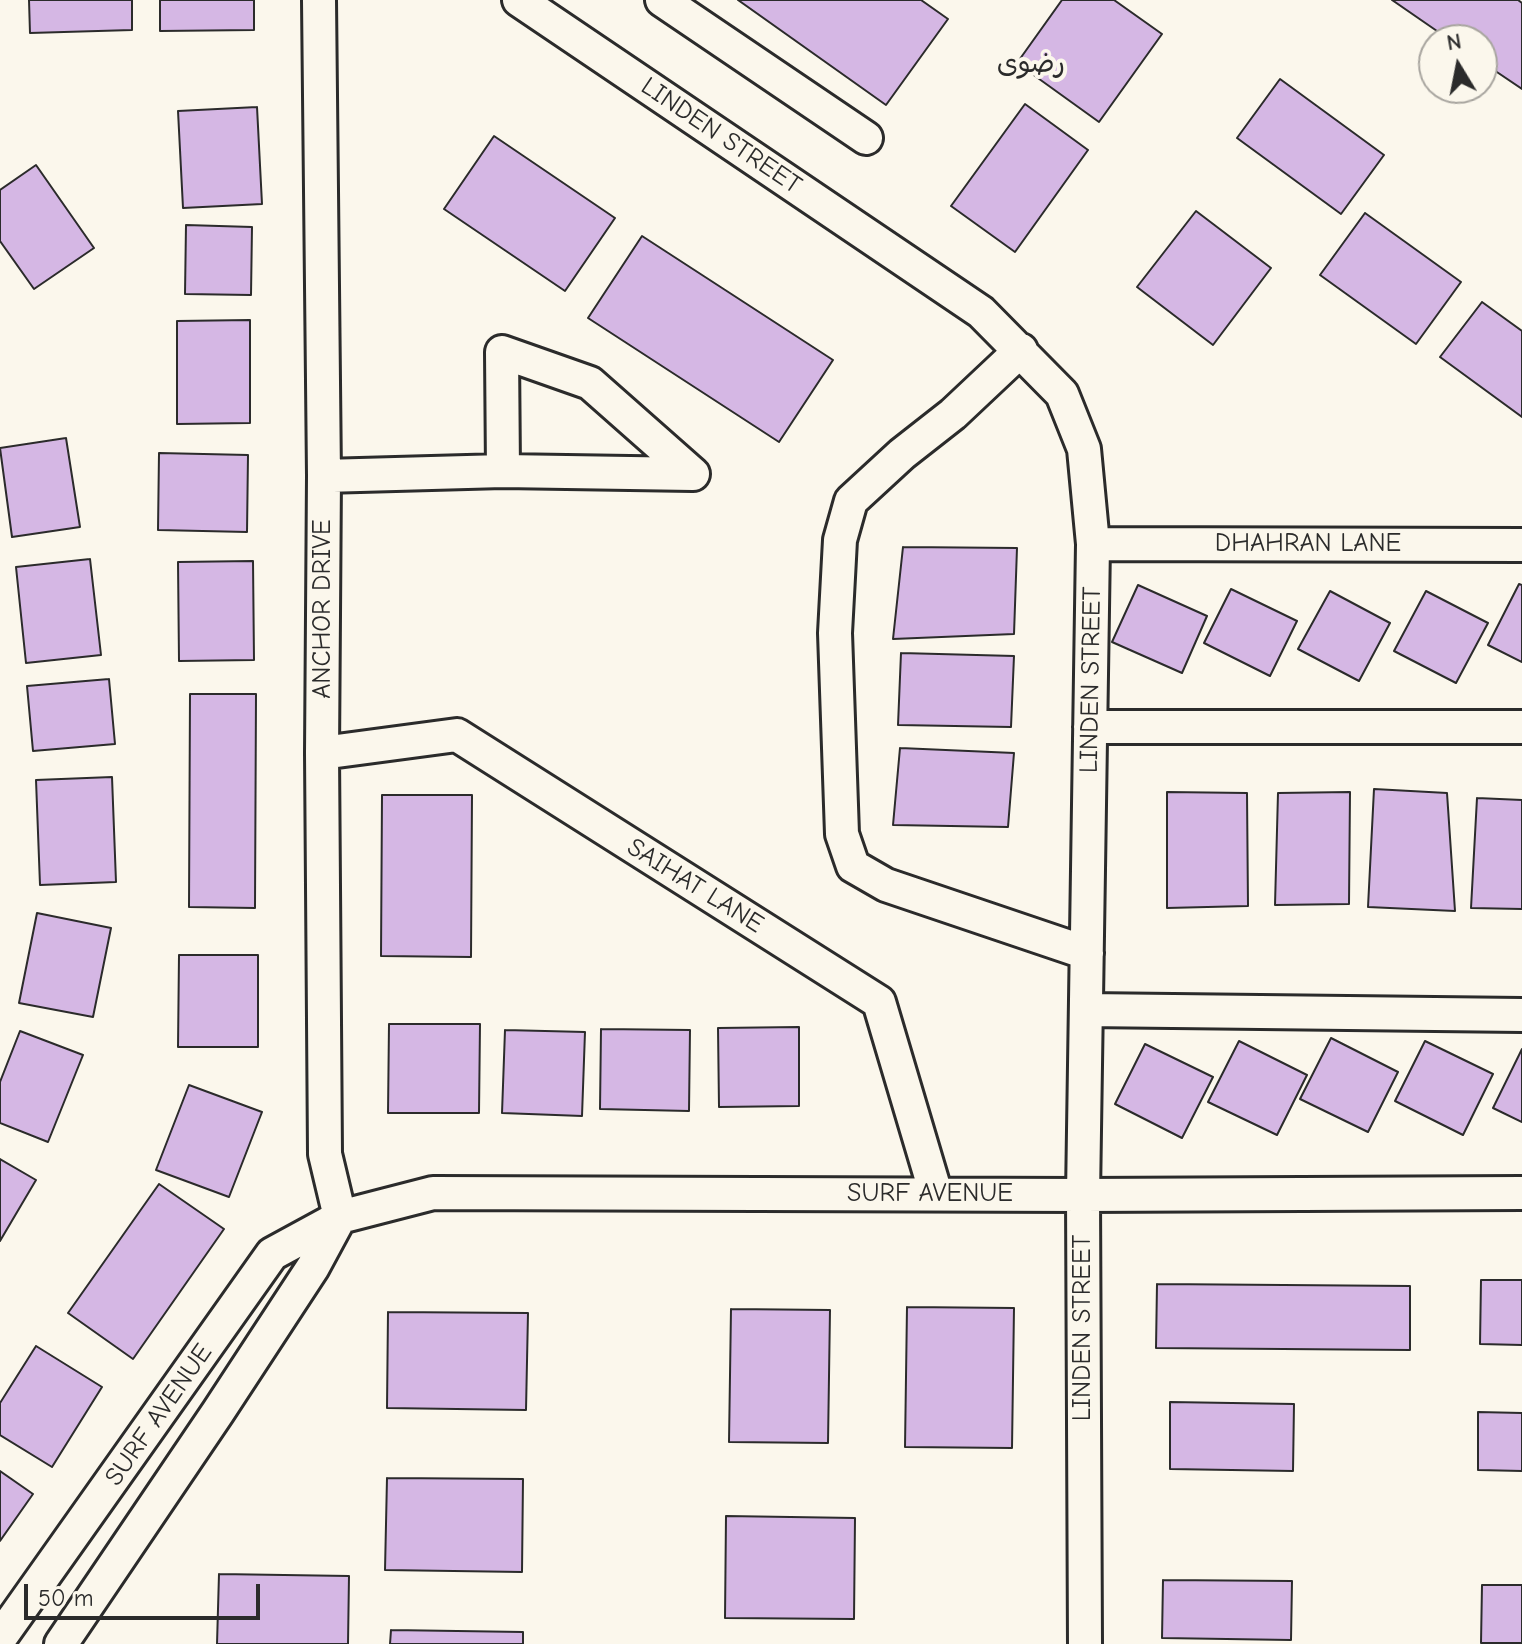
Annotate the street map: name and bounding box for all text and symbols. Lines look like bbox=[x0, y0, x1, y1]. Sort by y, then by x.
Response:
north arrow bbox=[1418, 24, 1498, 104]
text: N bbox=[1445, 28, 1464, 56]
district label: رضوى bbox=[997, 47, 1065, 81]
street label: LINDEN STREET bbox=[635, 71, 807, 201]
street label: ANCHOR DRIVE bbox=[307, 519, 339, 699]
street label: DHAHRAN LANE bbox=[1215, 528, 1401, 560]
street label: LINDEN STREET bbox=[1074, 587, 1108, 773]
street label: SAIHAT LANE bbox=[621, 832, 769, 940]
street label: SURF AVENUE bbox=[847, 1178, 1013, 1210]
street label: LINDEN STREET bbox=[1067, 1235, 1099, 1421]
street label: SURF AVENUE bbox=[99, 1338, 219, 1492]
scale bar bbox=[28, 1568, 264, 1618]
text: 50 m bbox=[38, 1584, 94, 1612]

